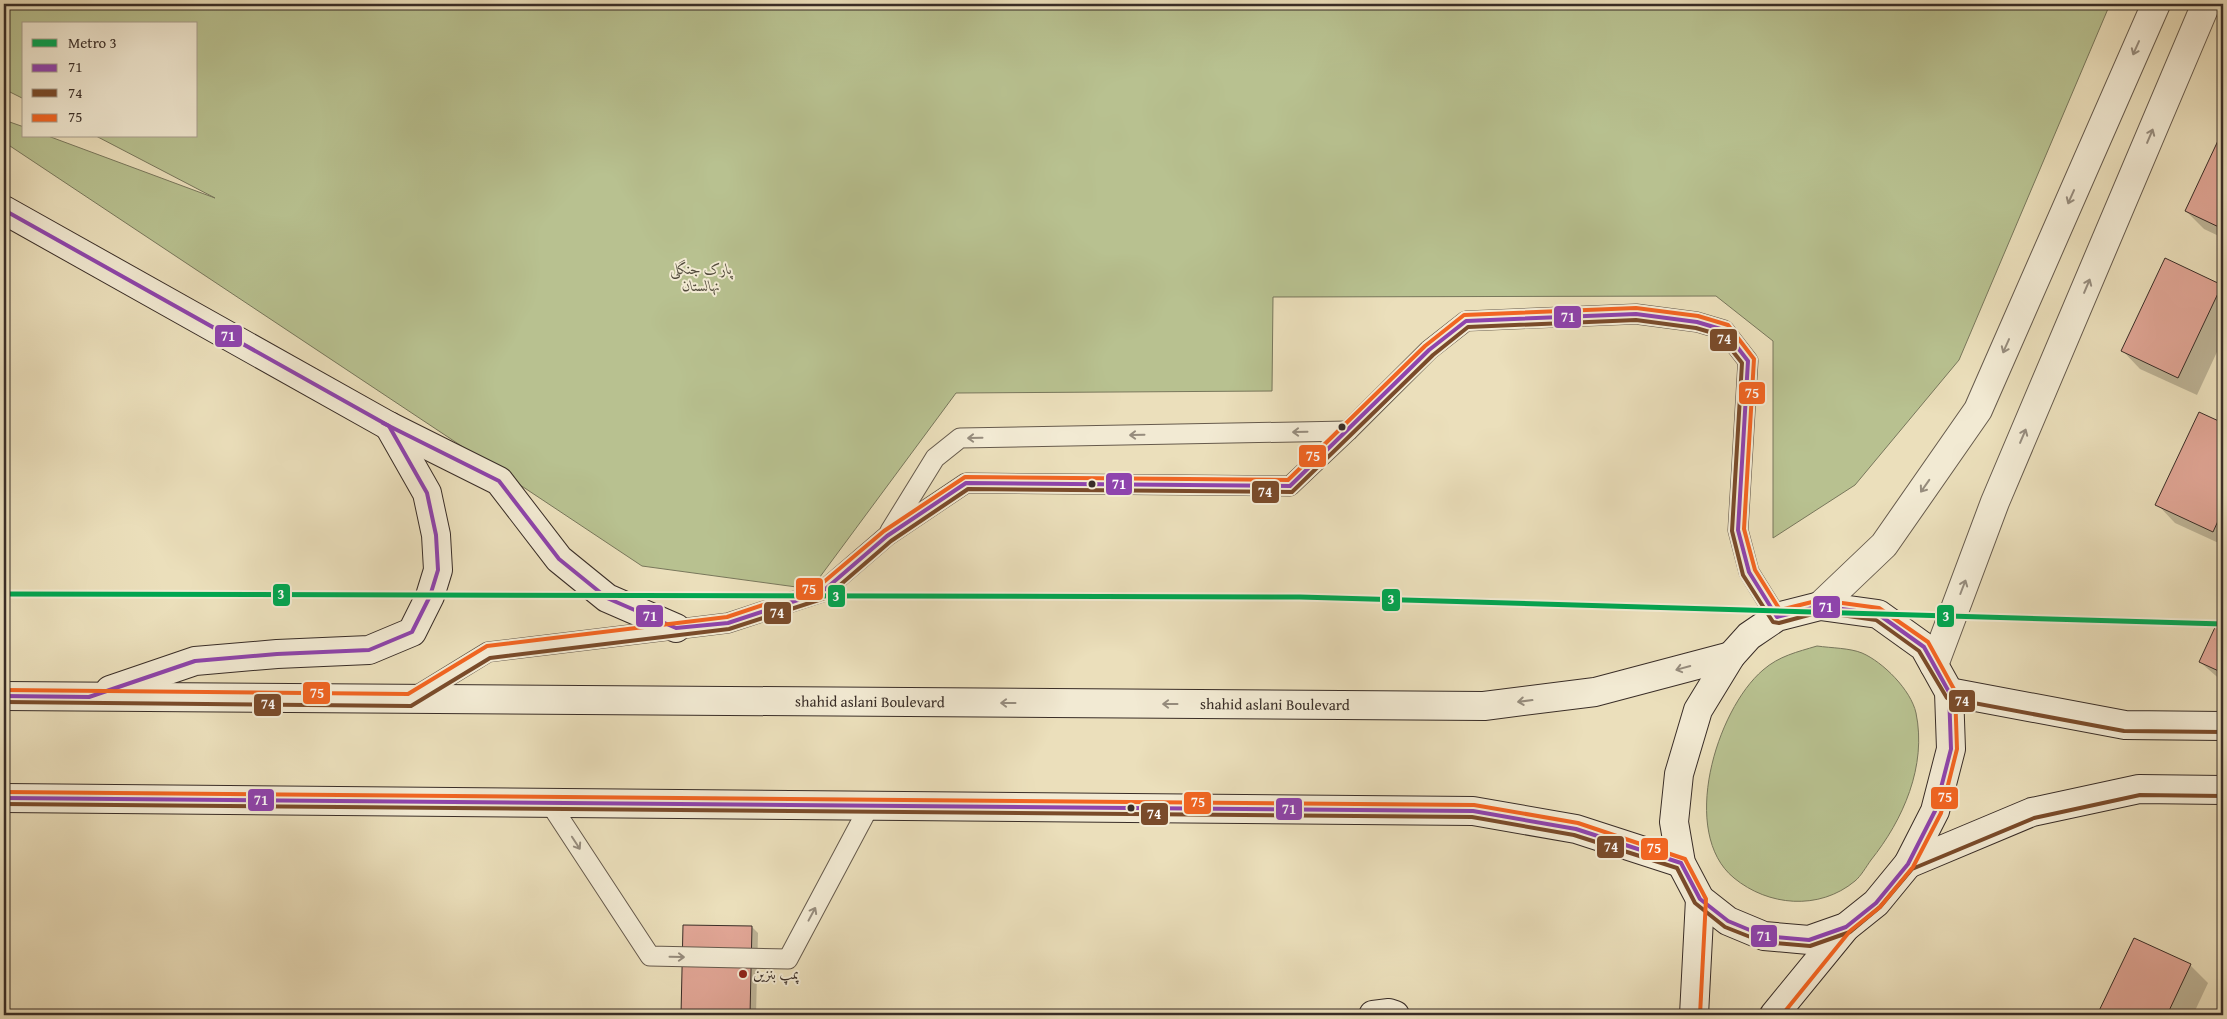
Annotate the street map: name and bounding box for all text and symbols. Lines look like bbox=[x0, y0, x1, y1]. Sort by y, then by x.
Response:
legend bbox=[22, 22, 198, 138]
text: Metro 3 bbox=[68, 32, 117, 53]
one-way arrow bbox=[2131, 40, 2141, 55]
text: 71 bbox=[68, 56, 82, 77]
text: 74 bbox=[68, 82, 82, 103]
text: 75 bbox=[68, 106, 82, 127]
one-way arrow bbox=[2146, 129, 2155, 144]
one-way arrow bbox=[2066, 189, 2076, 204]
park label: پارک جنگلی نهالستان bbox=[670, 258, 733, 296]
one-way arrow bbox=[2082, 279, 2092, 294]
line badge: 71 bbox=[1553, 305, 1582, 329]
text: 71 bbox=[1561, 307, 1575, 327]
line badge: 71 bbox=[214, 324, 243, 348]
text: 71 bbox=[221, 326, 235, 346]
line badge: 74 bbox=[1709, 328, 1738, 352]
text: 74 bbox=[1717, 329, 1731, 349]
one-way arrow bbox=[2000, 338, 2010, 353]
line badge: 75 bbox=[1738, 381, 1766, 405]
text: 75 bbox=[1745, 383, 1759, 403]
unlabelled marker bbox=[1337, 422, 1347, 432]
one-way arrow bbox=[1292, 427, 1308, 437]
one-way arrow bbox=[2019, 429, 2029, 444]
one-way arrow bbox=[1130, 430, 1146, 440]
one-way arrow bbox=[967, 433, 984, 443]
line badge: 75 bbox=[1298, 444, 1327, 468]
text: 75 bbox=[1306, 446, 1320, 466]
line badge: 71 bbox=[1105, 472, 1133, 496]
text: 71 bbox=[1112, 474, 1126, 494]
unlabelled marker bbox=[1087, 479, 1097, 489]
one-way arrow bbox=[1920, 479, 1930, 493]
line badge: 74 bbox=[1251, 480, 1280, 504]
text: 74 bbox=[1258, 482, 1272, 502]
line badge: 75 bbox=[795, 577, 824, 601]
text: 75 bbox=[802, 579, 816, 599]
one-way arrow bbox=[1959, 579, 1968, 595]
line badge: 3 bbox=[272, 583, 291, 607]
text: 3 bbox=[277, 584, 285, 604]
line badge: 3 bbox=[827, 584, 846, 608]
text: 3 bbox=[832, 586, 840, 606]
line badge: 3 bbox=[1381, 588, 1401, 612]
text: 3 bbox=[1387, 589, 1395, 609]
line badge: 71 bbox=[1812, 595, 1841, 619]
text: 71 bbox=[1819, 597, 1833, 617]
line badge: 74 bbox=[763, 601, 792, 625]
text: 74 bbox=[770, 603, 784, 623]
line badge: 71 bbox=[635, 604, 664, 628]
line badge: 3 bbox=[1936, 604, 1955, 628]
text: 71 bbox=[643, 606, 657, 626]
text: 3 bbox=[1942, 606, 1950, 626]
one-way arrow bbox=[1676, 664, 1692, 674]
line badge: 75 bbox=[302, 681, 331, 705]
text: 75 bbox=[310, 683, 324, 703]
line badge: 74 bbox=[1948, 689, 1976, 713]
street label: shahid aslani Boulevard bbox=[795, 690, 945, 712]
text: 74 bbox=[1955, 691, 1969, 711]
line badge: 74 bbox=[253, 693, 282, 717]
street label: shahid aslani Boulevard bbox=[1200, 693, 1350, 715]
text: 74 bbox=[261, 694, 275, 714]
one-way arrow bbox=[1517, 696, 1533, 706]
one-way arrow bbox=[1000, 698, 1016, 708]
one-way arrow bbox=[1162, 699, 1178, 709]
line badge: 75 bbox=[1930, 786, 1959, 810]
text: 75 bbox=[1938, 787, 1952, 807]
line badge: 71 bbox=[247, 788, 275, 812]
text: 71 bbox=[254, 790, 268, 810]
line badge: 75 bbox=[1183, 791, 1212, 815]
text: 75 bbox=[1191, 792, 1205, 812]
line badge: 71 bbox=[1275, 797, 1303, 821]
text: 71 bbox=[1282, 799, 1296, 819]
line badge: 74 bbox=[1140, 802, 1169, 826]
unlabelled marker bbox=[1126, 803, 1136, 813]
text: 74 bbox=[1147, 804, 1161, 824]
line badge: 74 bbox=[1596, 835, 1625, 859]
one-way arrow bbox=[571, 836, 581, 850]
text: 74 bbox=[1604, 837, 1618, 857]
line badge: 75 bbox=[1640, 837, 1669, 861]
text: 75 bbox=[1647, 838, 1661, 858]
one-way arrow bbox=[808, 907, 817, 922]
line badge: 71 bbox=[1750, 924, 1778, 948]
text: 71 bbox=[1757, 926, 1771, 946]
one-way arrow bbox=[668, 952, 684, 962]
place label: پمپ بنزین bbox=[753, 963, 799, 985]
marker: پمپ بنزین bbox=[737, 968, 749, 980]

